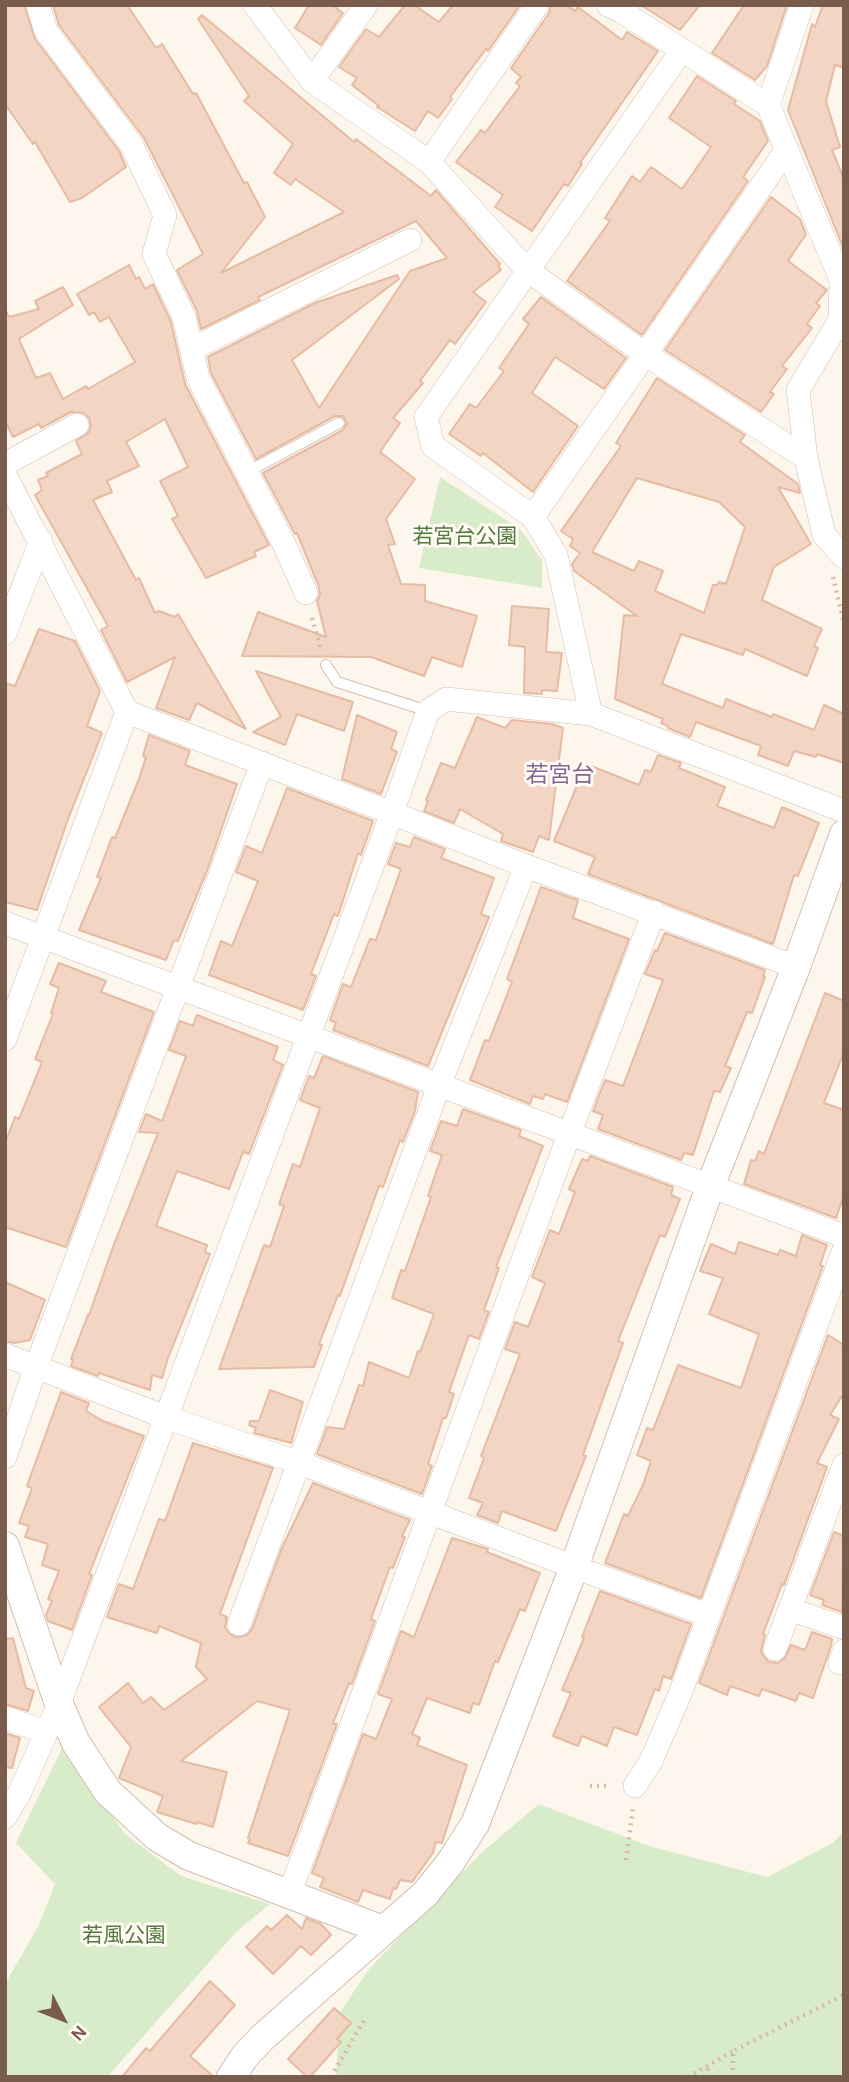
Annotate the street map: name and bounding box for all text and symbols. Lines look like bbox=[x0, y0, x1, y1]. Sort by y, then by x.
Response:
park label: 若宮台公園 bbox=[413, 524, 517, 550]
district label: 若宮台 bbox=[526, 761, 594, 789]
park label: 若風公園 bbox=[82, 1923, 166, 1949]
north arrow bbox=[28, 1984, 98, 2054]
text: N bbox=[66, 2021, 91, 2045]

